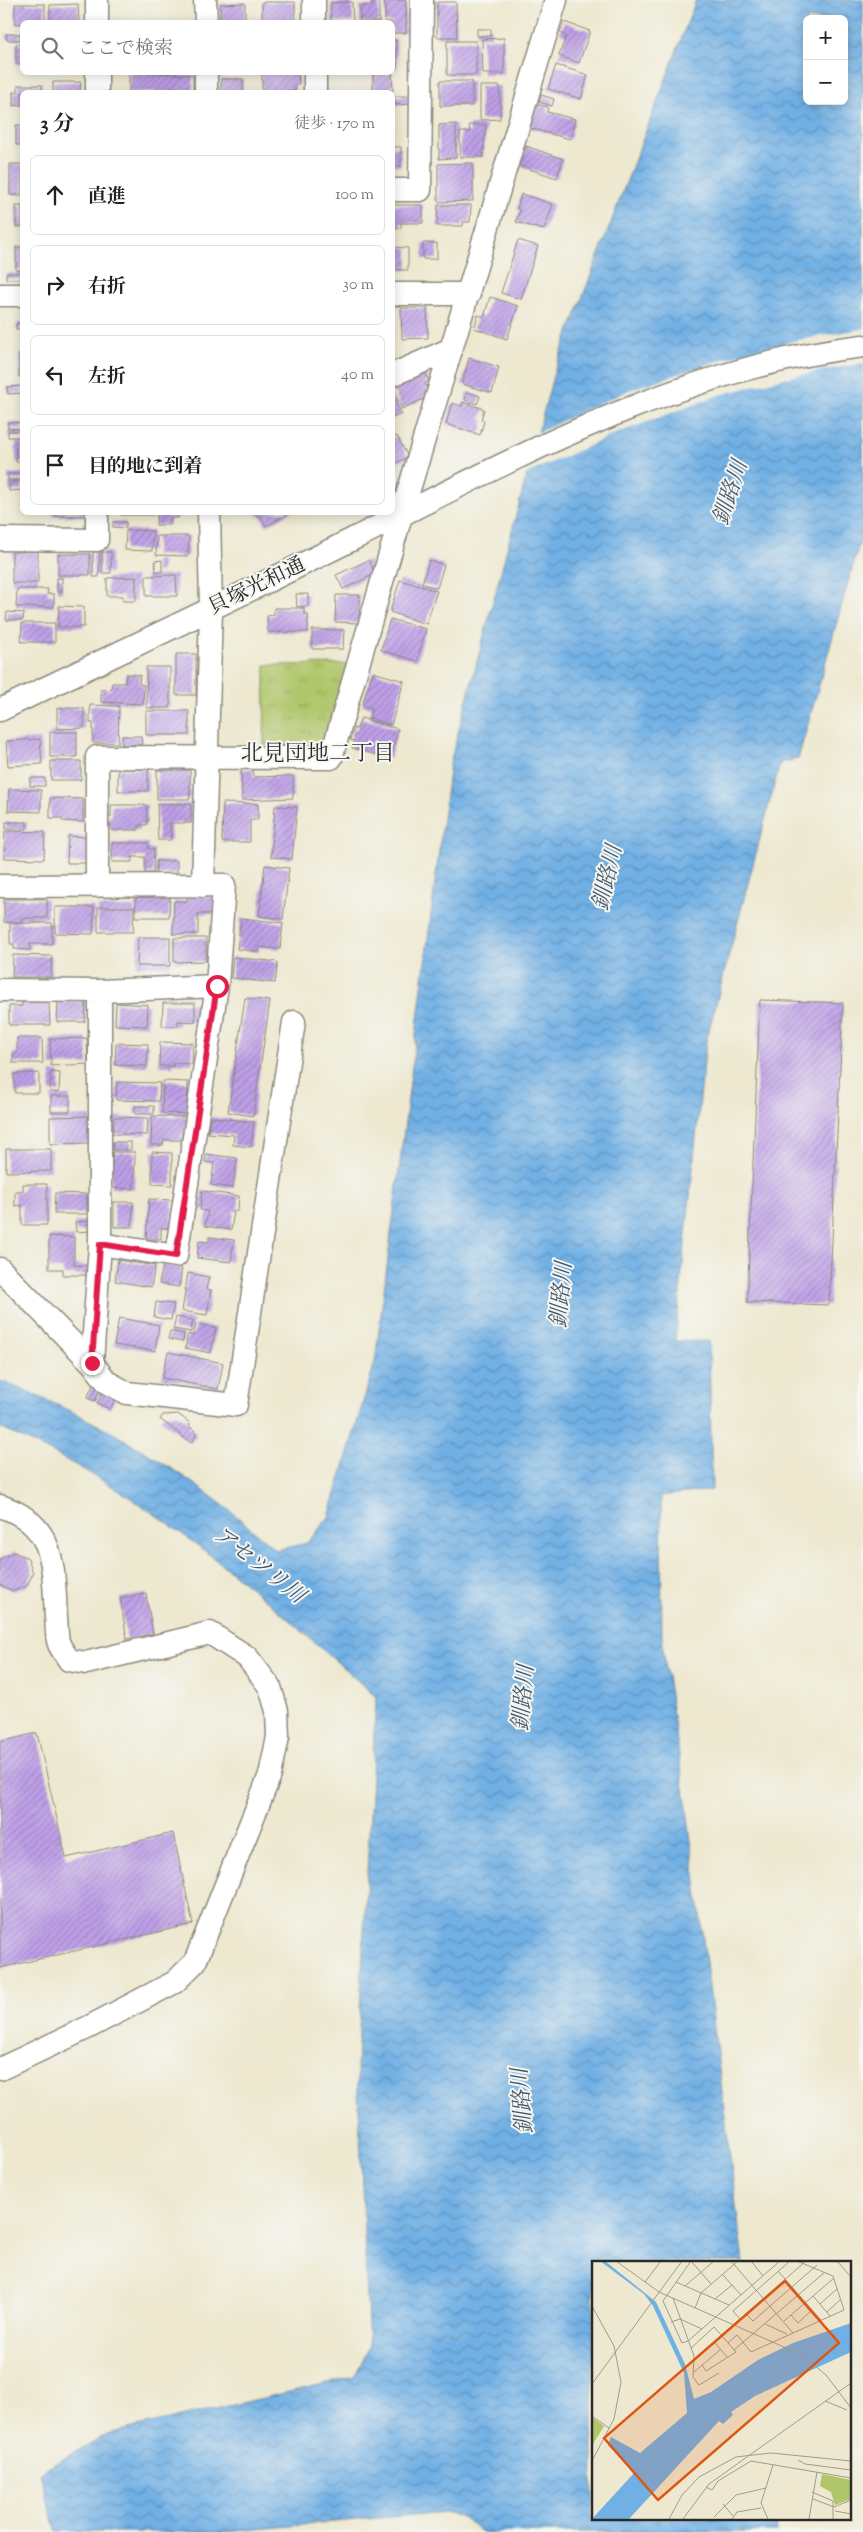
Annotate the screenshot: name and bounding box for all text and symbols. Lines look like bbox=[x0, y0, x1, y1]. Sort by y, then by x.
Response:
map controls bbox=[803, 15, 848, 105]
button: + bbox=[803, 15, 848, 60]
search box bbox=[20, 20, 395, 75]
icon: search bbox=[38, 34, 66, 62]
text: ここで検索 bbox=[78, 36, 173, 63]
button: − bbox=[803, 60, 848, 105]
text: 3 分 bbox=[40, 110, 74, 140]
text: 徒歩 · 170 m bbox=[294, 113, 375, 136]
icon: ahead bbox=[41, 181, 69, 209]
text: 直進 bbox=[88, 184, 126, 211]
text: 100 m bbox=[335, 184, 374, 207]
icon: right bbox=[41, 271, 69, 299]
text: 右折 bbox=[88, 274, 126, 301]
text: 30 m bbox=[343, 274, 374, 297]
icon: left bbox=[41, 361, 69, 389]
text: 左折 bbox=[88, 364, 126, 391]
text: 40 m bbox=[341, 364, 374, 387]
icon: arrive bbox=[41, 451, 69, 479]
text: 目的地に到着 bbox=[88, 454, 202, 481]
water label: 釧路川 bbox=[707, 455, 758, 529]
street label: 貝塚光和通 bbox=[203, 551, 311, 623]
district label: 北見団地二丁目 bbox=[241, 739, 395, 771]
water label: 釧路川 bbox=[586, 840, 632, 914]
route start bbox=[206, 975, 229, 998]
water label: 釧路川 bbox=[544, 1259, 582, 1329]
route end bbox=[81, 1352, 104, 1375]
water label: アセツリ川 bbox=[205, 1520, 313, 1614]
water label: 釧路川 bbox=[506, 1662, 544, 1732]
water label: 釧路川 bbox=[505, 2065, 543, 2135]
inset map bbox=[592, 2261, 850, 2520]

